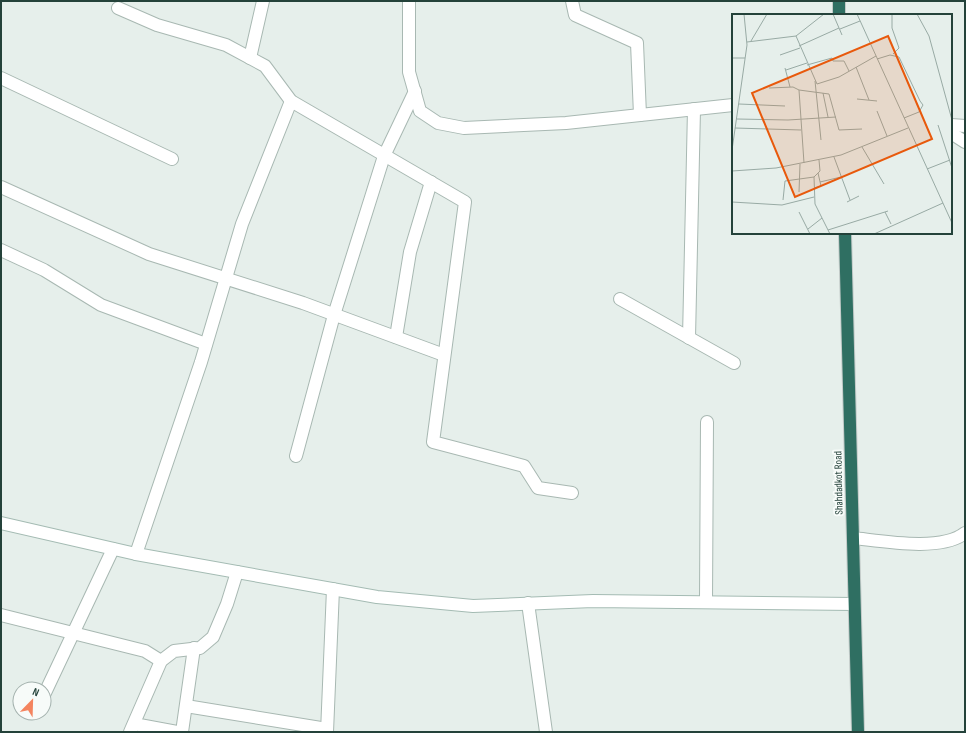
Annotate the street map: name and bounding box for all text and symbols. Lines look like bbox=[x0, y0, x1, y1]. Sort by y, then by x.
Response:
inset map bbox=[732, 14, 952, 234]
street label: Shahdadkot Road bbox=[831, 451, 846, 515]
north arrow bbox=[12, 681, 52, 721]
text: N bbox=[30, 685, 41, 699]

